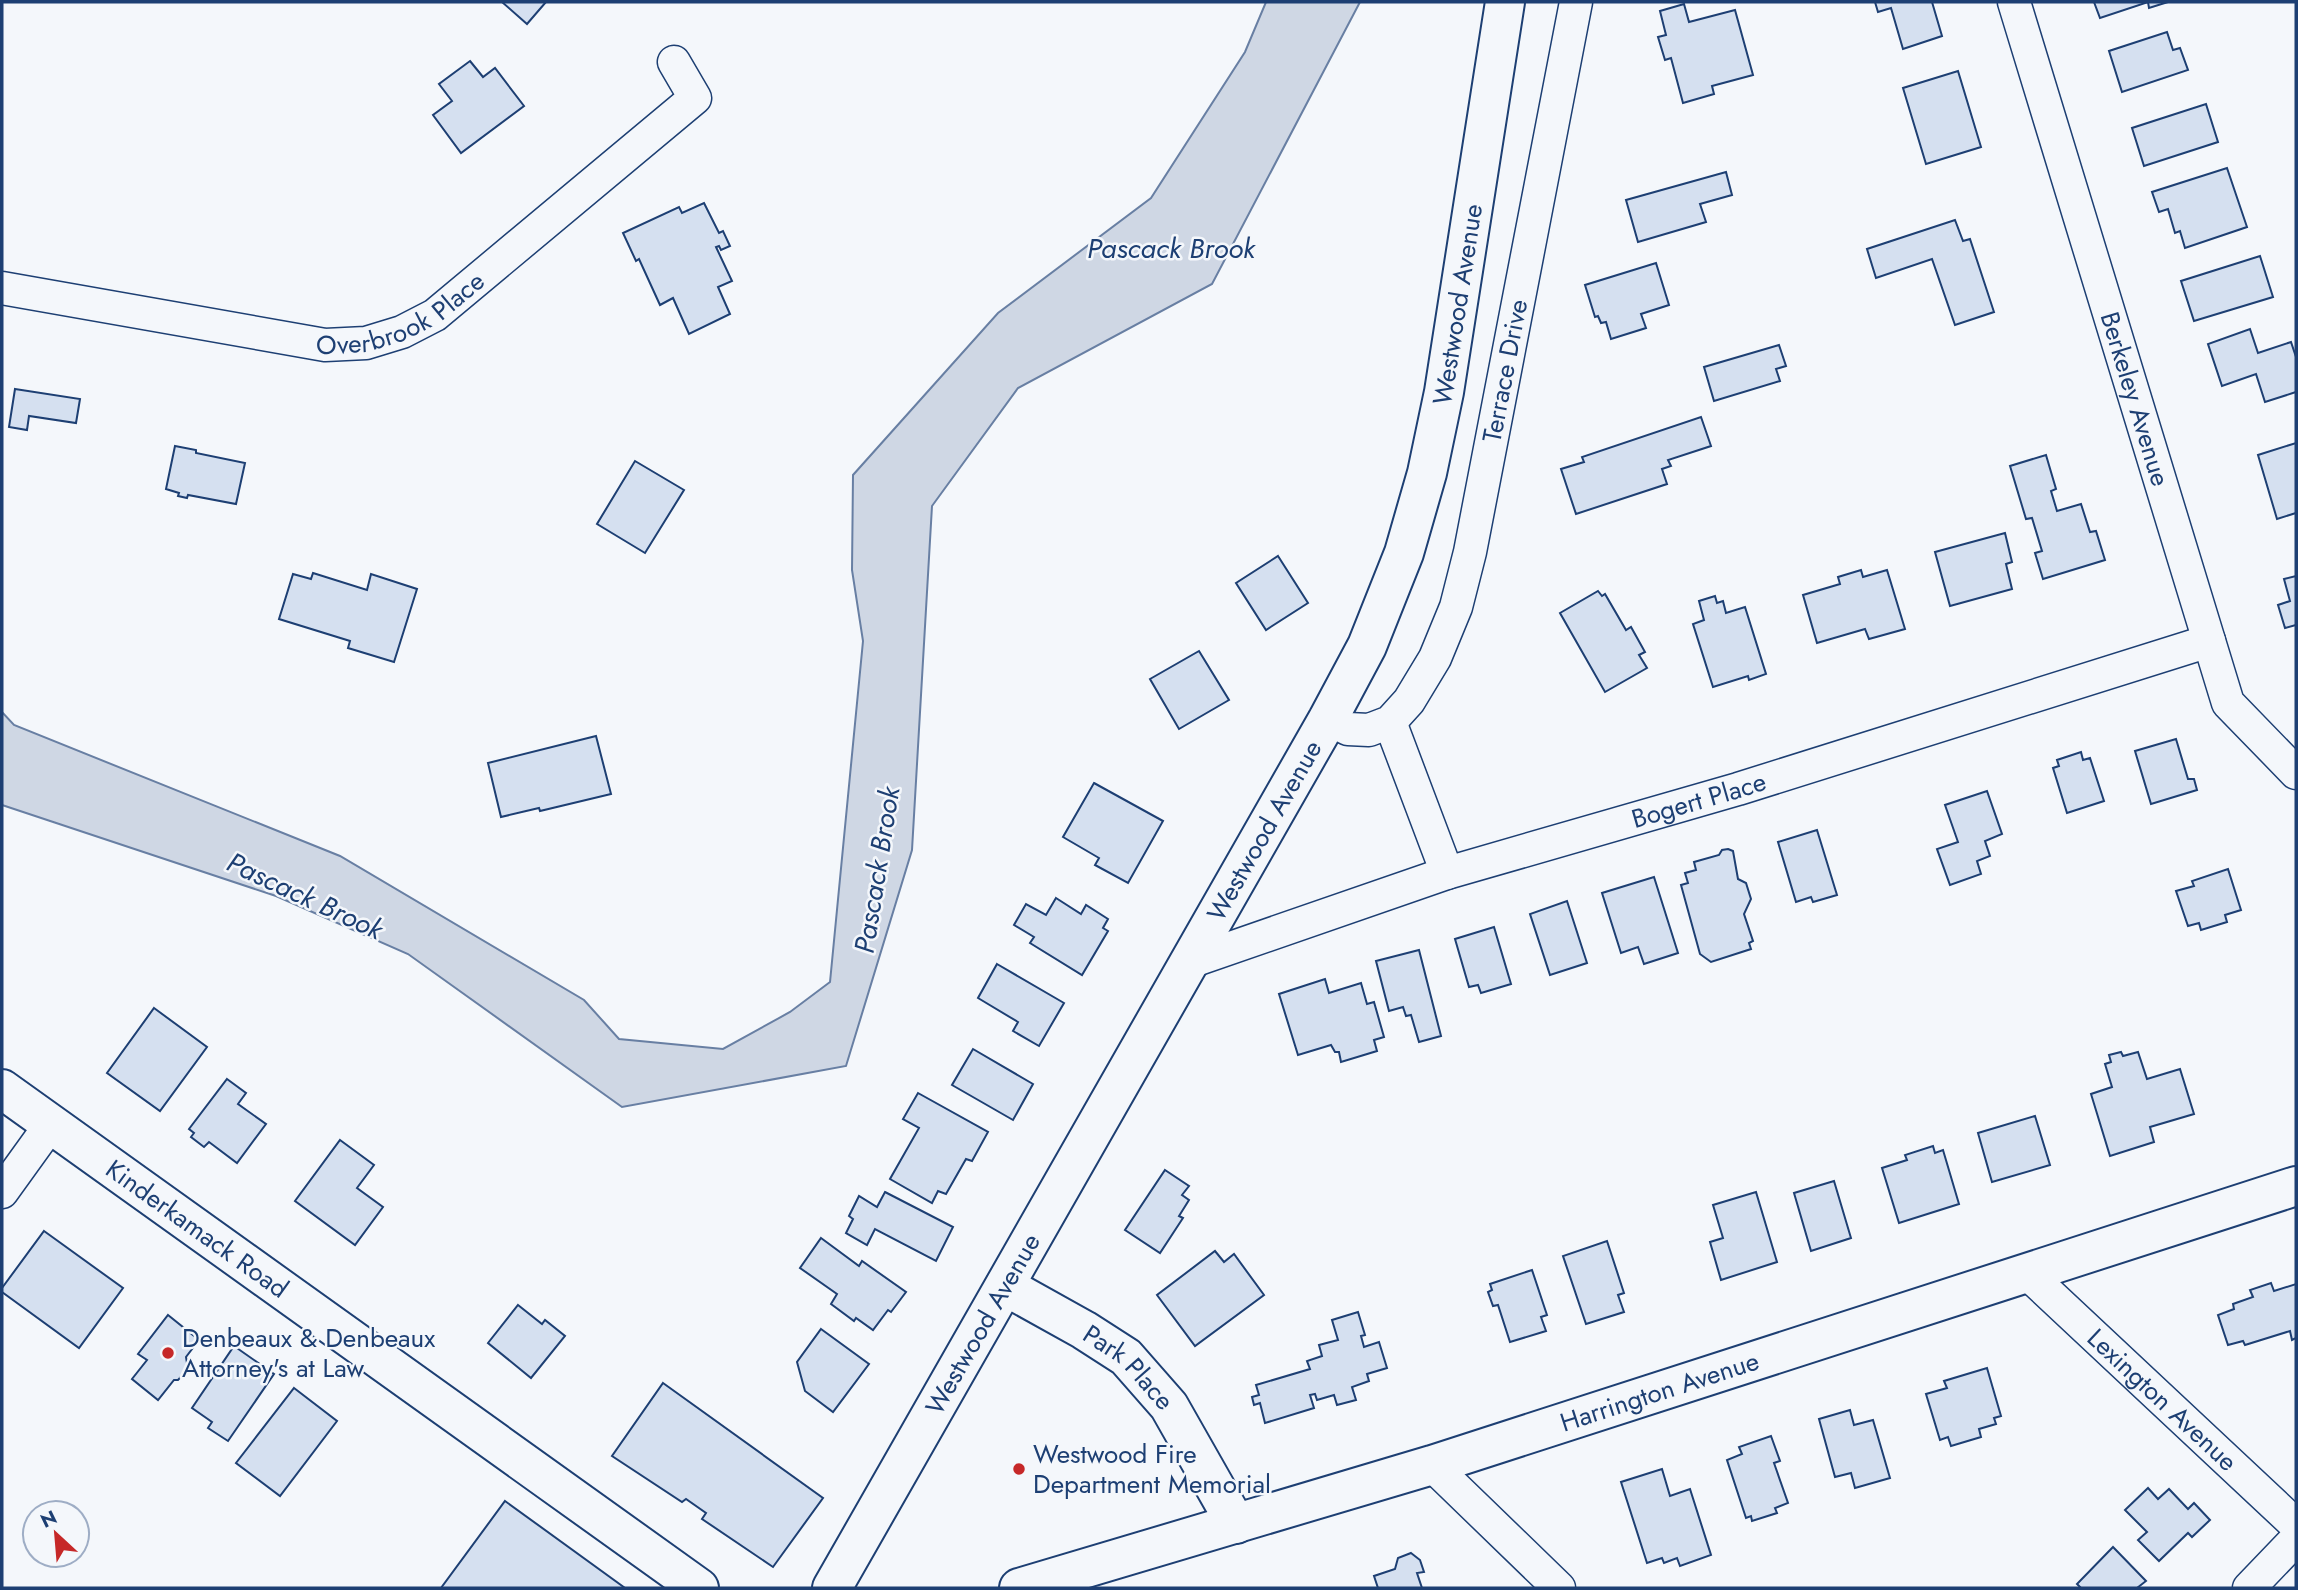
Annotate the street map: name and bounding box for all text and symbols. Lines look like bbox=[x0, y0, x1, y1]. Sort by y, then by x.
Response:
street label: Westwood Avenue bbox=[1423, 201, 1492, 409]
water label: Pascack Brook bbox=[1087, 228, 1256, 269]
street label: Overbrook Place bbox=[315, 263, 493, 364]
street label: Terrace Drive bbox=[1473, 296, 1537, 445]
street label: Berkeley Avenue bbox=[2091, 307, 2180, 491]
street label: Westwood Avenue bbox=[1197, 733, 1331, 928]
street label: Bogert Place bbox=[1627, 762, 1771, 838]
water label: Pascack Brook bbox=[844, 783, 911, 956]
water label: Pascack Brook bbox=[220, 842, 391, 951]
street label: Kinderkamack Road bbox=[98, 1150, 296, 1307]
street label: Westwood Avenue bbox=[916, 1226, 1050, 1422]
street label: Park Place bbox=[1076, 1315, 1183, 1418]
place label: Denbeaux & Denbeaux Attorney's at Law bbox=[182, 1319, 435, 1387]
street label: Lexington Avenue bbox=[2079, 1320, 2246, 1480]
street label: Harrington Avenue bbox=[1555, 1342, 1764, 1441]
marker: Denbeaux & Denbeaux Attorney's at Law bbox=[160, 1345, 176, 1361]
place label: Westwood Fire Department Memorial bbox=[1033, 1435, 1271, 1503]
marker: Westwood Fire Department Memorial bbox=[1011, 1461, 1027, 1477]
north arrow bbox=[21, 1499, 91, 1569]
text: N bbox=[36, 1504, 61, 1535]

